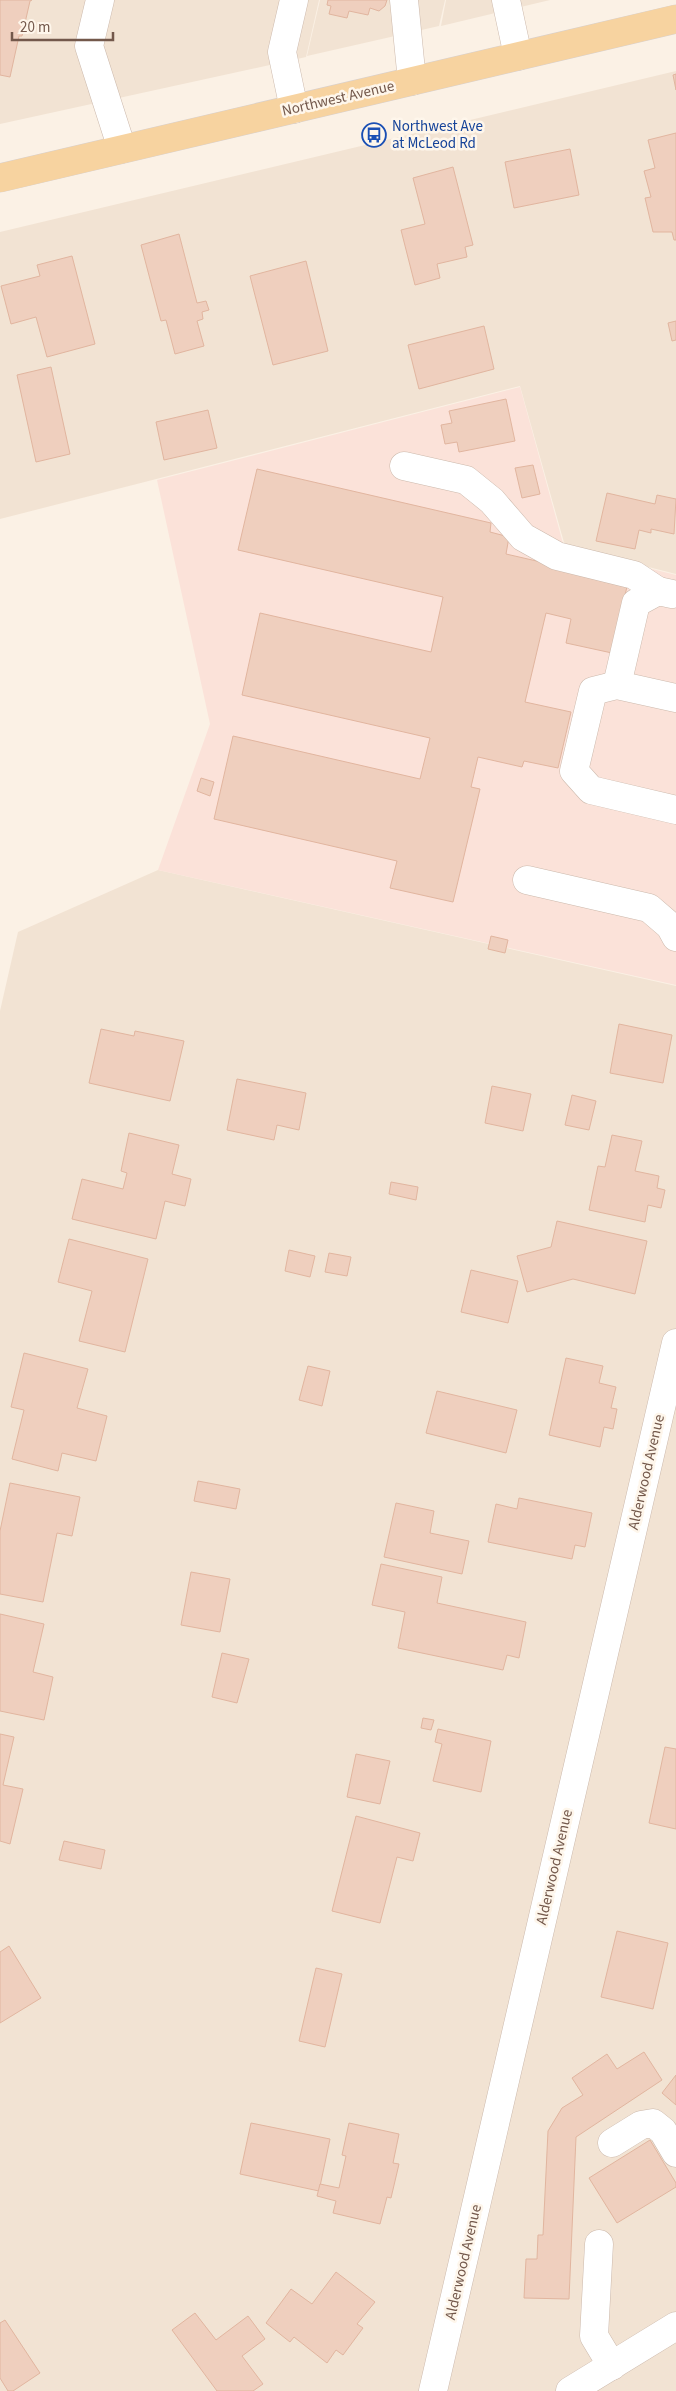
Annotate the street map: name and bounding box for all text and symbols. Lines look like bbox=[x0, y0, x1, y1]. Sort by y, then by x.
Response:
scale bar bbox=[12, 10, 114, 42]
text: 20 m bbox=[20, 17, 50, 38]
street label: Northwest Avenue bbox=[280, 75, 396, 122]
place label: Northwest Ave at McLeod Rd bbox=[392, 116, 483, 154]
bus stop icon: Northwest Ave at McLeod Rd bbox=[361, 122, 387, 148]
street label: Alderwood Avenue bbox=[623, 1412, 670, 1532]
street label: Alderwood Avenue bbox=[531, 1807, 578, 1927]
street label: Alderwood Avenue bbox=[440, 2202, 487, 2322]

